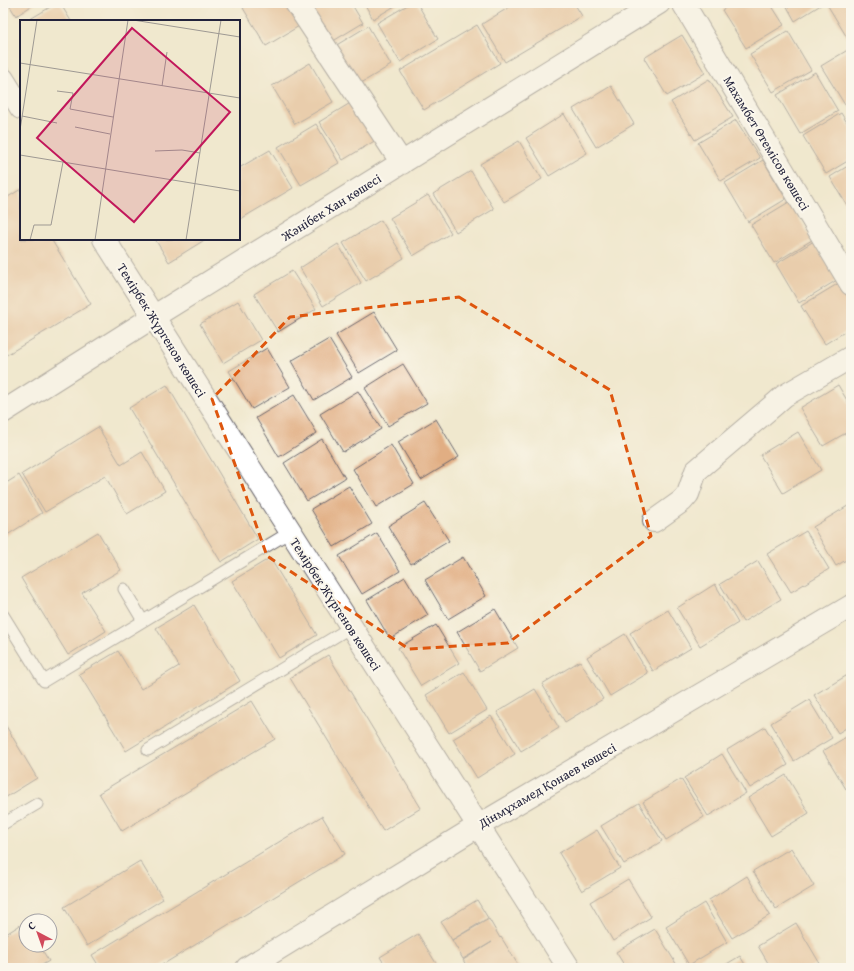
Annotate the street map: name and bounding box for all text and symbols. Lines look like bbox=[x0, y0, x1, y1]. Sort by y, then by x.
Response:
inset map bbox=[20, 20, 240, 240]
street label: Махамбет Өтемісов көшесі bbox=[719, 72, 815, 214]
street label: Жәнібек Хан көшесі bbox=[277, 169, 385, 246]
street label: Темірбек Жүргенов көшесі bbox=[112, 260, 211, 401]
street label: Темірбек Жүргенов көшесі bbox=[285, 534, 386, 675]
street label: Дінмұхамед Қонаев көшесі bbox=[474, 738, 620, 833]
north arrow bbox=[18, 913, 58, 953]
text: С bbox=[24, 917, 39, 934]

